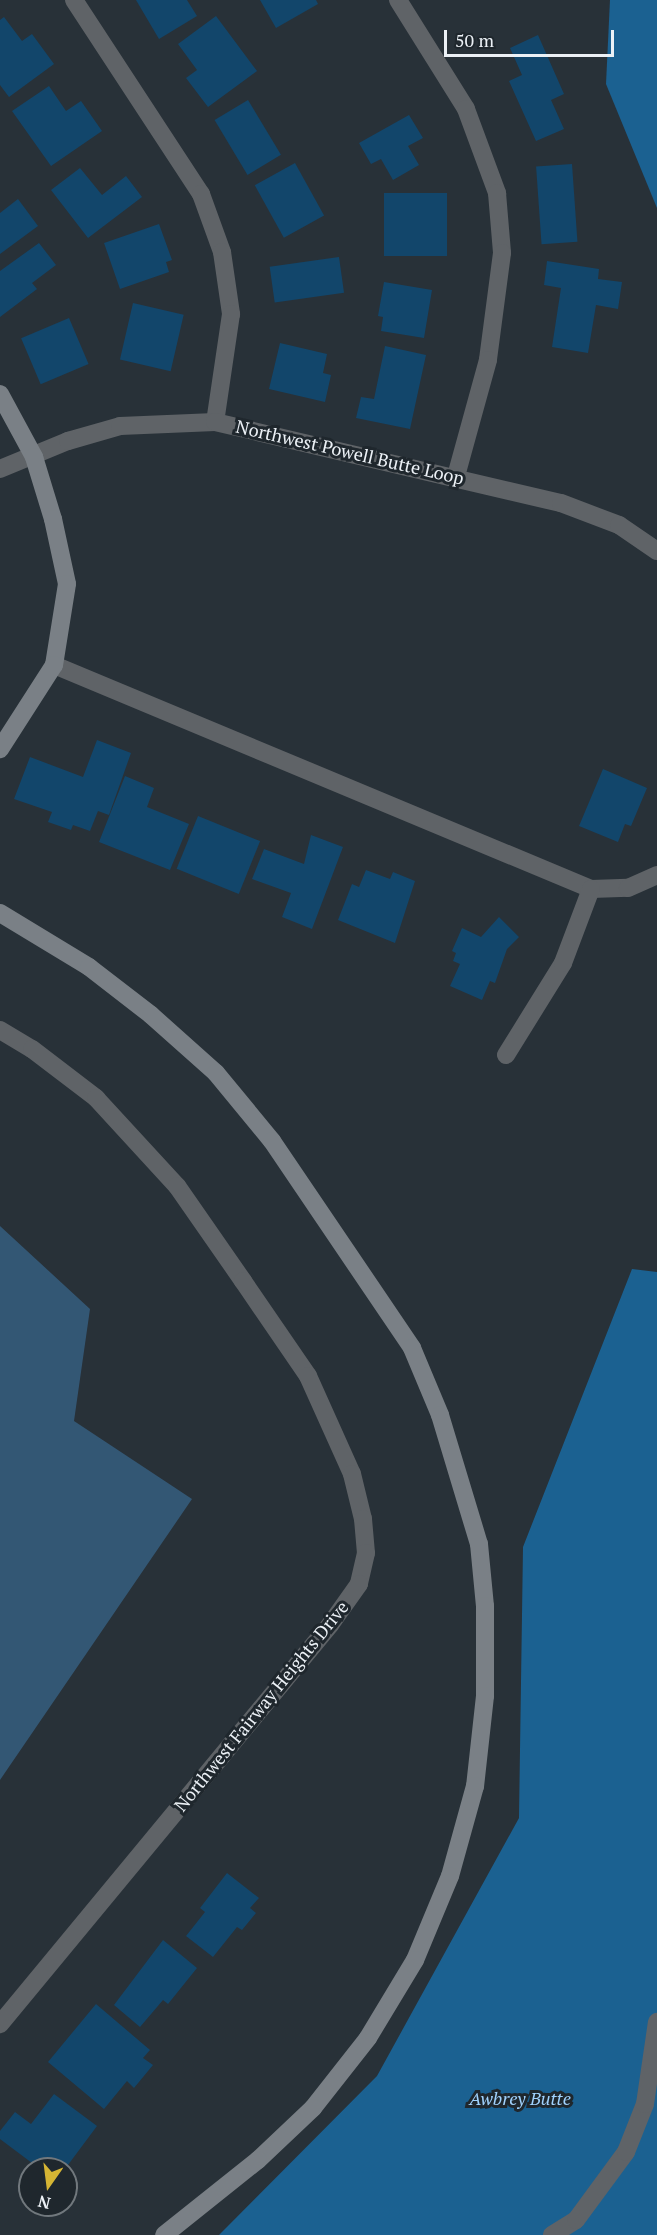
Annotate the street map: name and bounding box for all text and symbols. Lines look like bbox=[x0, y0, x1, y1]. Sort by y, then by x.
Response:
scale bar bbox=[447, 18, 616, 56]
text: 50 m bbox=[455, 28, 494, 52]
street label: Northwest Powell Butte Loop bbox=[234, 415, 466, 489]
street label: Northwest Fairway Heights Drive bbox=[169, 1596, 353, 1816]
park label: Awbrey Butte bbox=[469, 2087, 571, 2109]
north arrow bbox=[18, 2157, 78, 2217]
text: N bbox=[36, 2190, 53, 2215]

